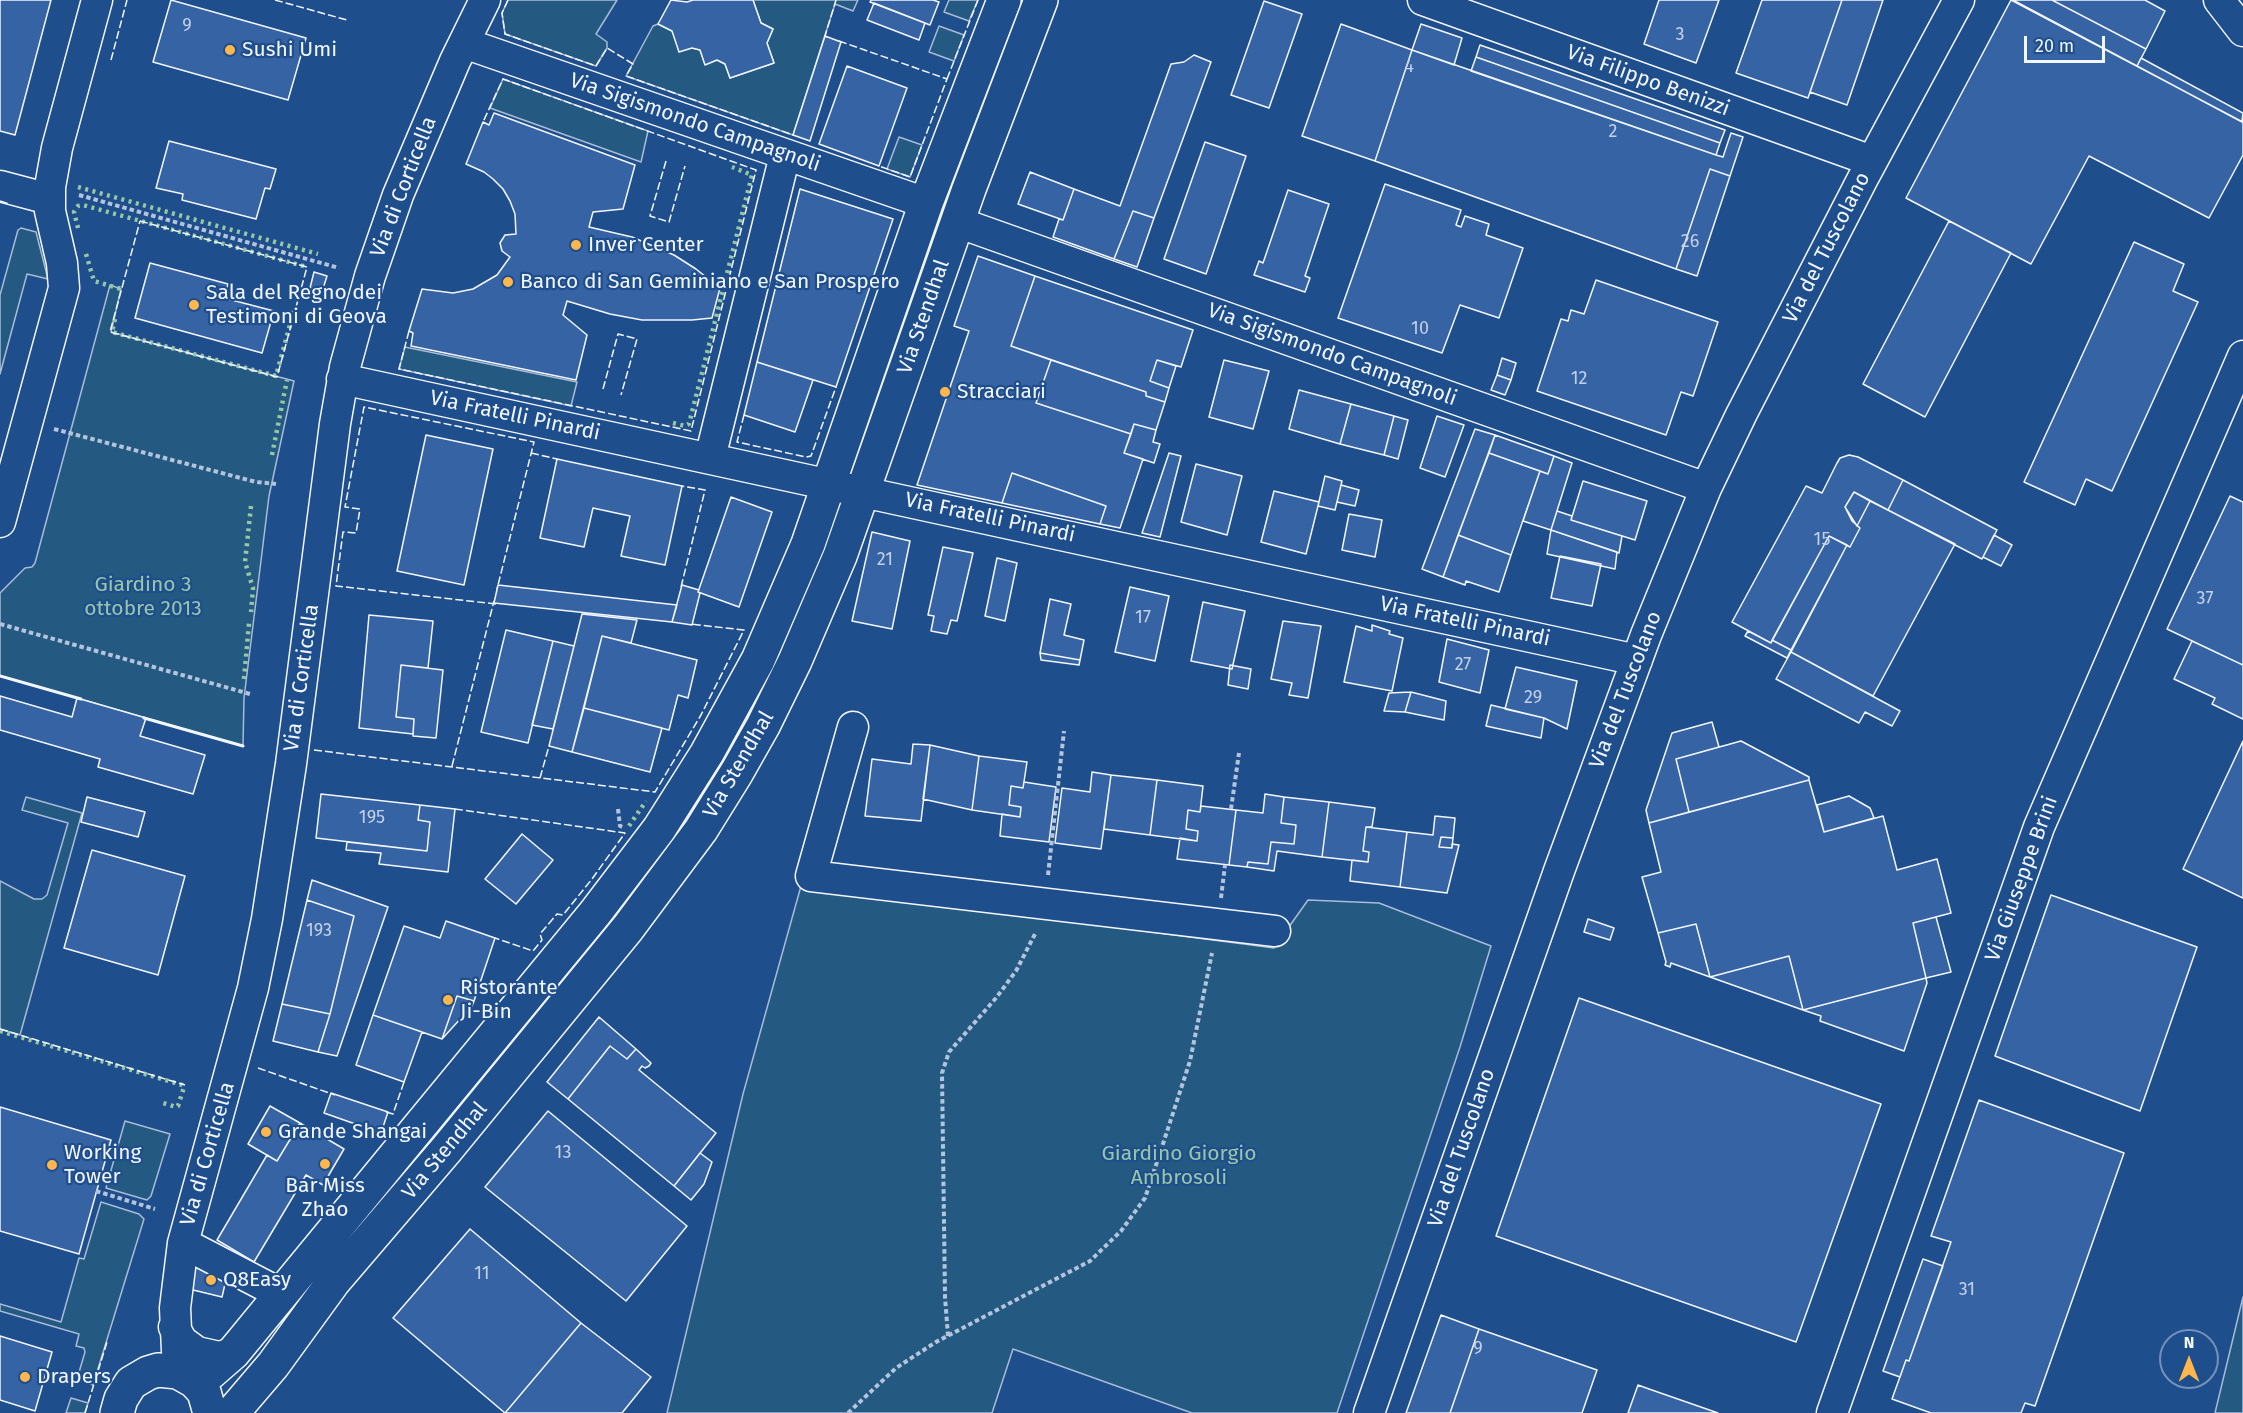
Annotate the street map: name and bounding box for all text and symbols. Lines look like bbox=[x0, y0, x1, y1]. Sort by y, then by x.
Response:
house number: 9 bbox=[182, 15, 192, 37]
house number: 3 bbox=[1676, 24, 1684, 46]
scale bar bbox=[2027, 24, 2108, 62]
text: 20 m bbox=[2035, 35, 2074, 57]
place label: Sushi Umi bbox=[242, 37, 337, 63]
street label: Via Filippo Benizzi bbox=[1563, 40, 1733, 122]
marker: Sushi Umi bbox=[223, 43, 237, 57]
house number: 4 bbox=[1404, 56, 1414, 78]
street label: Via Sigismondo Campagnoli bbox=[566, 68, 824, 178]
street label: Via di Corticella bbox=[366, 113, 442, 261]
house number: 2 bbox=[1609, 121, 1617, 143]
street label: Via del Tuscolano bbox=[1778, 168, 1876, 328]
house number: 26 bbox=[1681, 231, 1699, 253]
place label: Inver Center bbox=[588, 232, 704, 258]
marker: Inver Center bbox=[569, 238, 583, 252]
street label: Via Stendhal bbox=[893, 257, 955, 377]
place label: Banco di San Geminiano e San Prospero bbox=[520, 269, 900, 295]
marker: Banco di San Geminiano e San Prospero bbox=[501, 275, 515, 289]
place label: Sala del Regno dei Testimoni di Geova bbox=[206, 280, 387, 330]
marker: Sala del Regno dei Testimoni di Geova bbox=[187, 298, 201, 312]
street label: Via Sigismondo Campagnoli bbox=[1204, 298, 1460, 412]
house number: 10 bbox=[1411, 318, 1429, 340]
house number: 12 bbox=[1571, 368, 1587, 390]
place label: Stracciari bbox=[957, 379, 1046, 405]
marker: Stracciari bbox=[938, 385, 952, 399]
street label: Via Fratelli Pinardi bbox=[428, 386, 602, 446]
street label: Via Fratelli Pinardi bbox=[903, 488, 1077, 548]
house number: 15 bbox=[1814, 529, 1830, 551]
house number: 21 bbox=[877, 549, 893, 571]
park label: Giardino 3 ottobre 2013 bbox=[84, 572, 202, 622]
house number: 37 bbox=[2197, 588, 2213, 610]
street label: Via Fratelli Pinardi bbox=[1378, 592, 1552, 652]
street label: Via di Corticella bbox=[279, 603, 325, 753]
house number: 17 bbox=[1135, 607, 1151, 629]
street label: Via del Tuscolano bbox=[1584, 608, 1668, 772]
house number: 27 bbox=[1455, 654, 1471, 676]
house number: 29 bbox=[1524, 687, 1542, 709]
street label: Via Stendhal bbox=[698, 707, 780, 823]
street label: Via Giuseppe Brini bbox=[1980, 793, 2064, 965]
house number: 195 bbox=[359, 807, 385, 829]
house number: 193 bbox=[306, 920, 332, 942]
place label: Ristorante Ji-Bin bbox=[460, 975, 558, 1025]
marker: Ristorante Ji-Bin bbox=[441, 993, 455, 1007]
street label: Via del Tuscolano bbox=[1423, 1065, 1501, 1231]
street label: Via di Corticella bbox=[175, 1079, 241, 1229]
street label: Via Stendhal bbox=[397, 1097, 493, 1205]
place label: Grande Shangai bbox=[278, 1119, 427, 1145]
marker: Grande Shangai bbox=[259, 1125, 273, 1139]
place label: Working Tower bbox=[64, 1140, 141, 1190]
park label: Giardino Giorgio Ambrosoli bbox=[1101, 1141, 1257, 1191]
house number: 13 bbox=[555, 1142, 571, 1164]
marker: Bar Miss Zhao bbox=[318, 1157, 332, 1171]
marker: Working Tower bbox=[45, 1158, 59, 1172]
place label: Bar Miss Zhao bbox=[285, 1173, 365, 1223]
house number: 11 bbox=[474, 1263, 490, 1285]
place label: Q8Easy bbox=[223, 1267, 291, 1293]
marker: Q8Easy bbox=[204, 1273, 218, 1287]
house number: 31 bbox=[1959, 1279, 1975, 1301]
north arrow bbox=[2159, 1329, 2219, 1389]
text: N bbox=[2184, 1333, 2194, 1352]
house number: 9 bbox=[1473, 1338, 1483, 1360]
place label: Drapers bbox=[37, 1364, 111, 1390]
marker: Drapers bbox=[18, 1370, 32, 1384]

